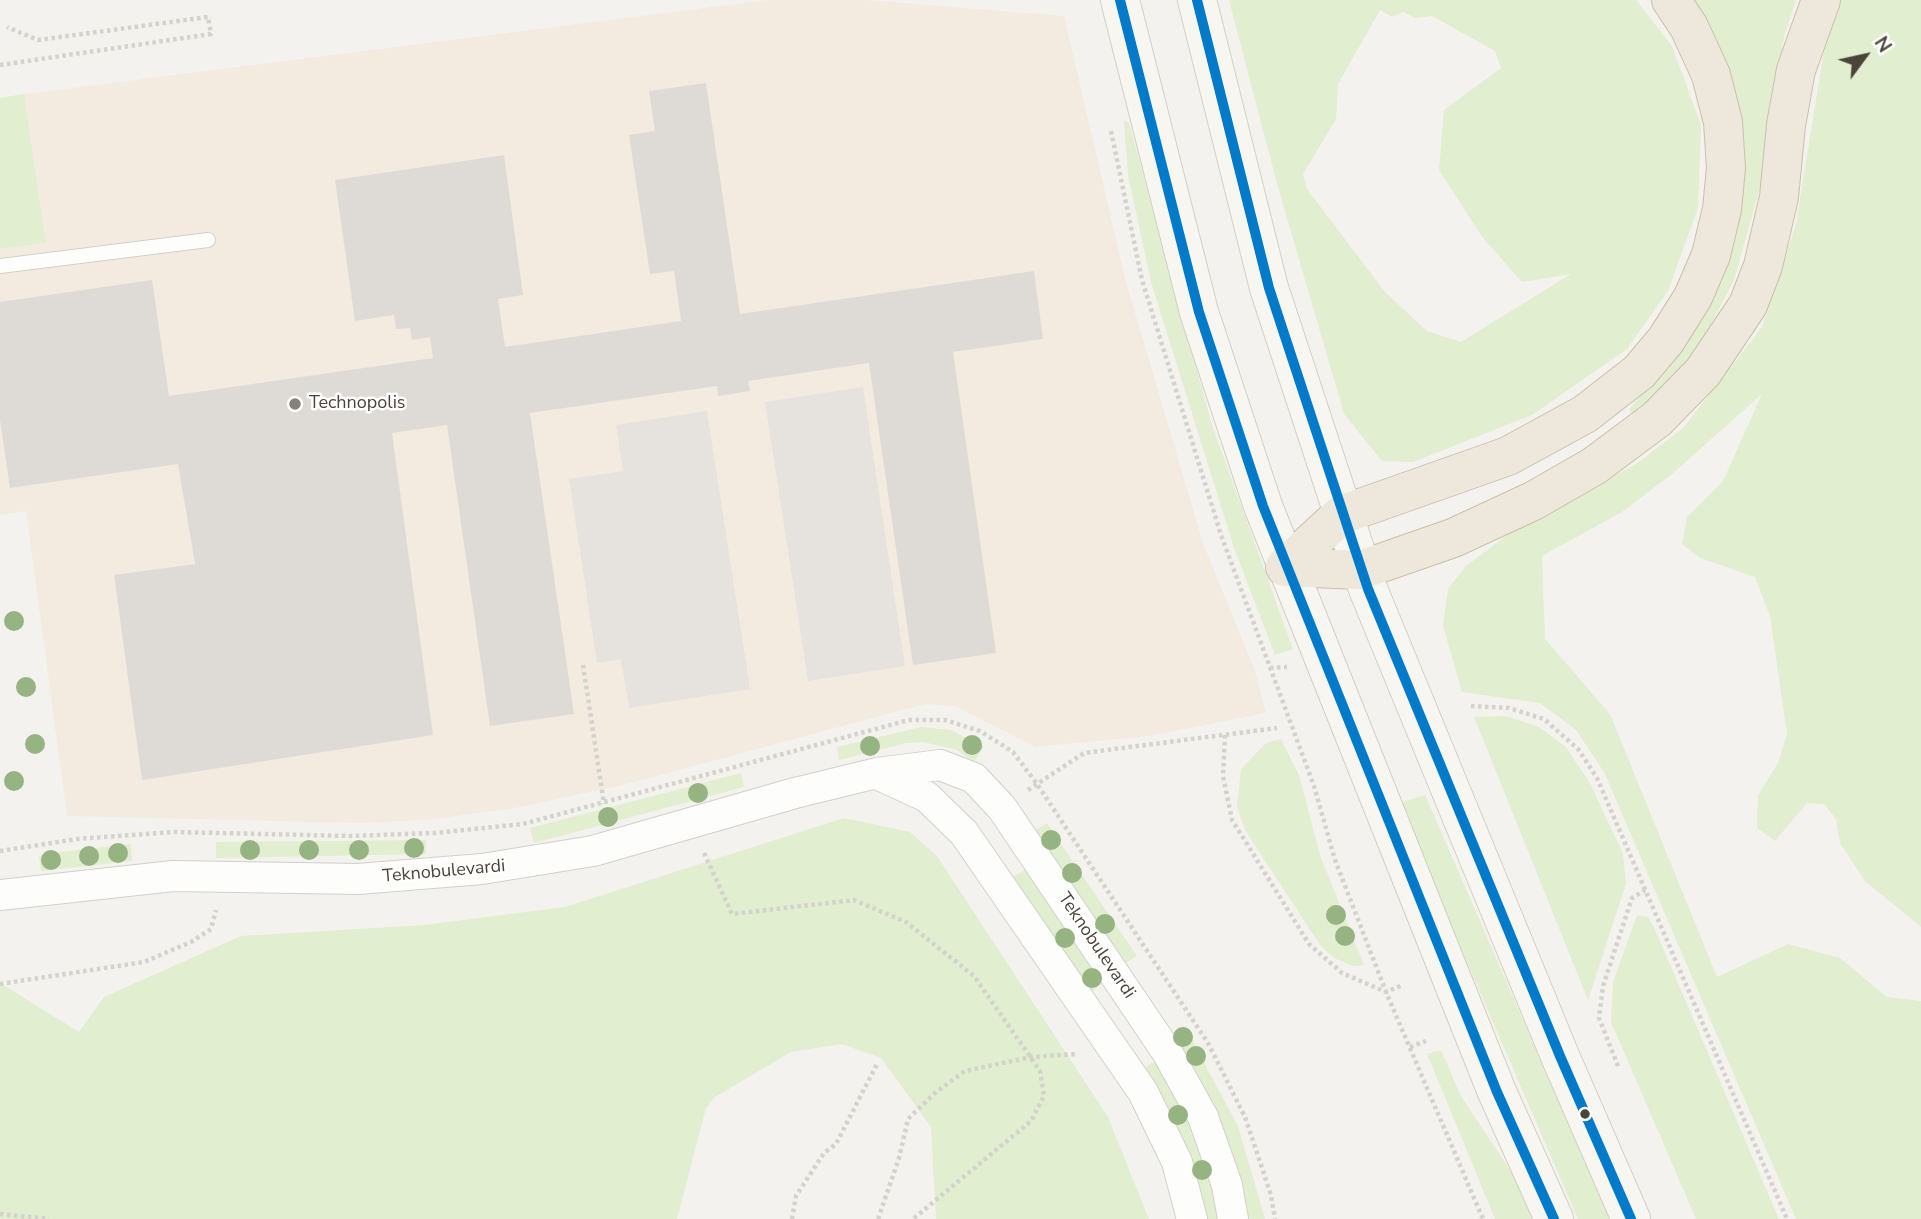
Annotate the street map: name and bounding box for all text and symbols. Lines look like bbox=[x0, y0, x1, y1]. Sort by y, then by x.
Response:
north arrow bbox=[1830, 21, 1900, 91]
text: N bbox=[1868, 32, 1897, 58]
place label: Technopolis bbox=[309, 393, 405, 415]
marker: Technopolis bbox=[287, 396, 303, 412]
street label: Teknobulevardi bbox=[382, 856, 506, 888]
street label: Teknobulevardi bbox=[1053, 889, 1139, 1003]
unlabelled marker bbox=[1578, 1107, 1592, 1121]

